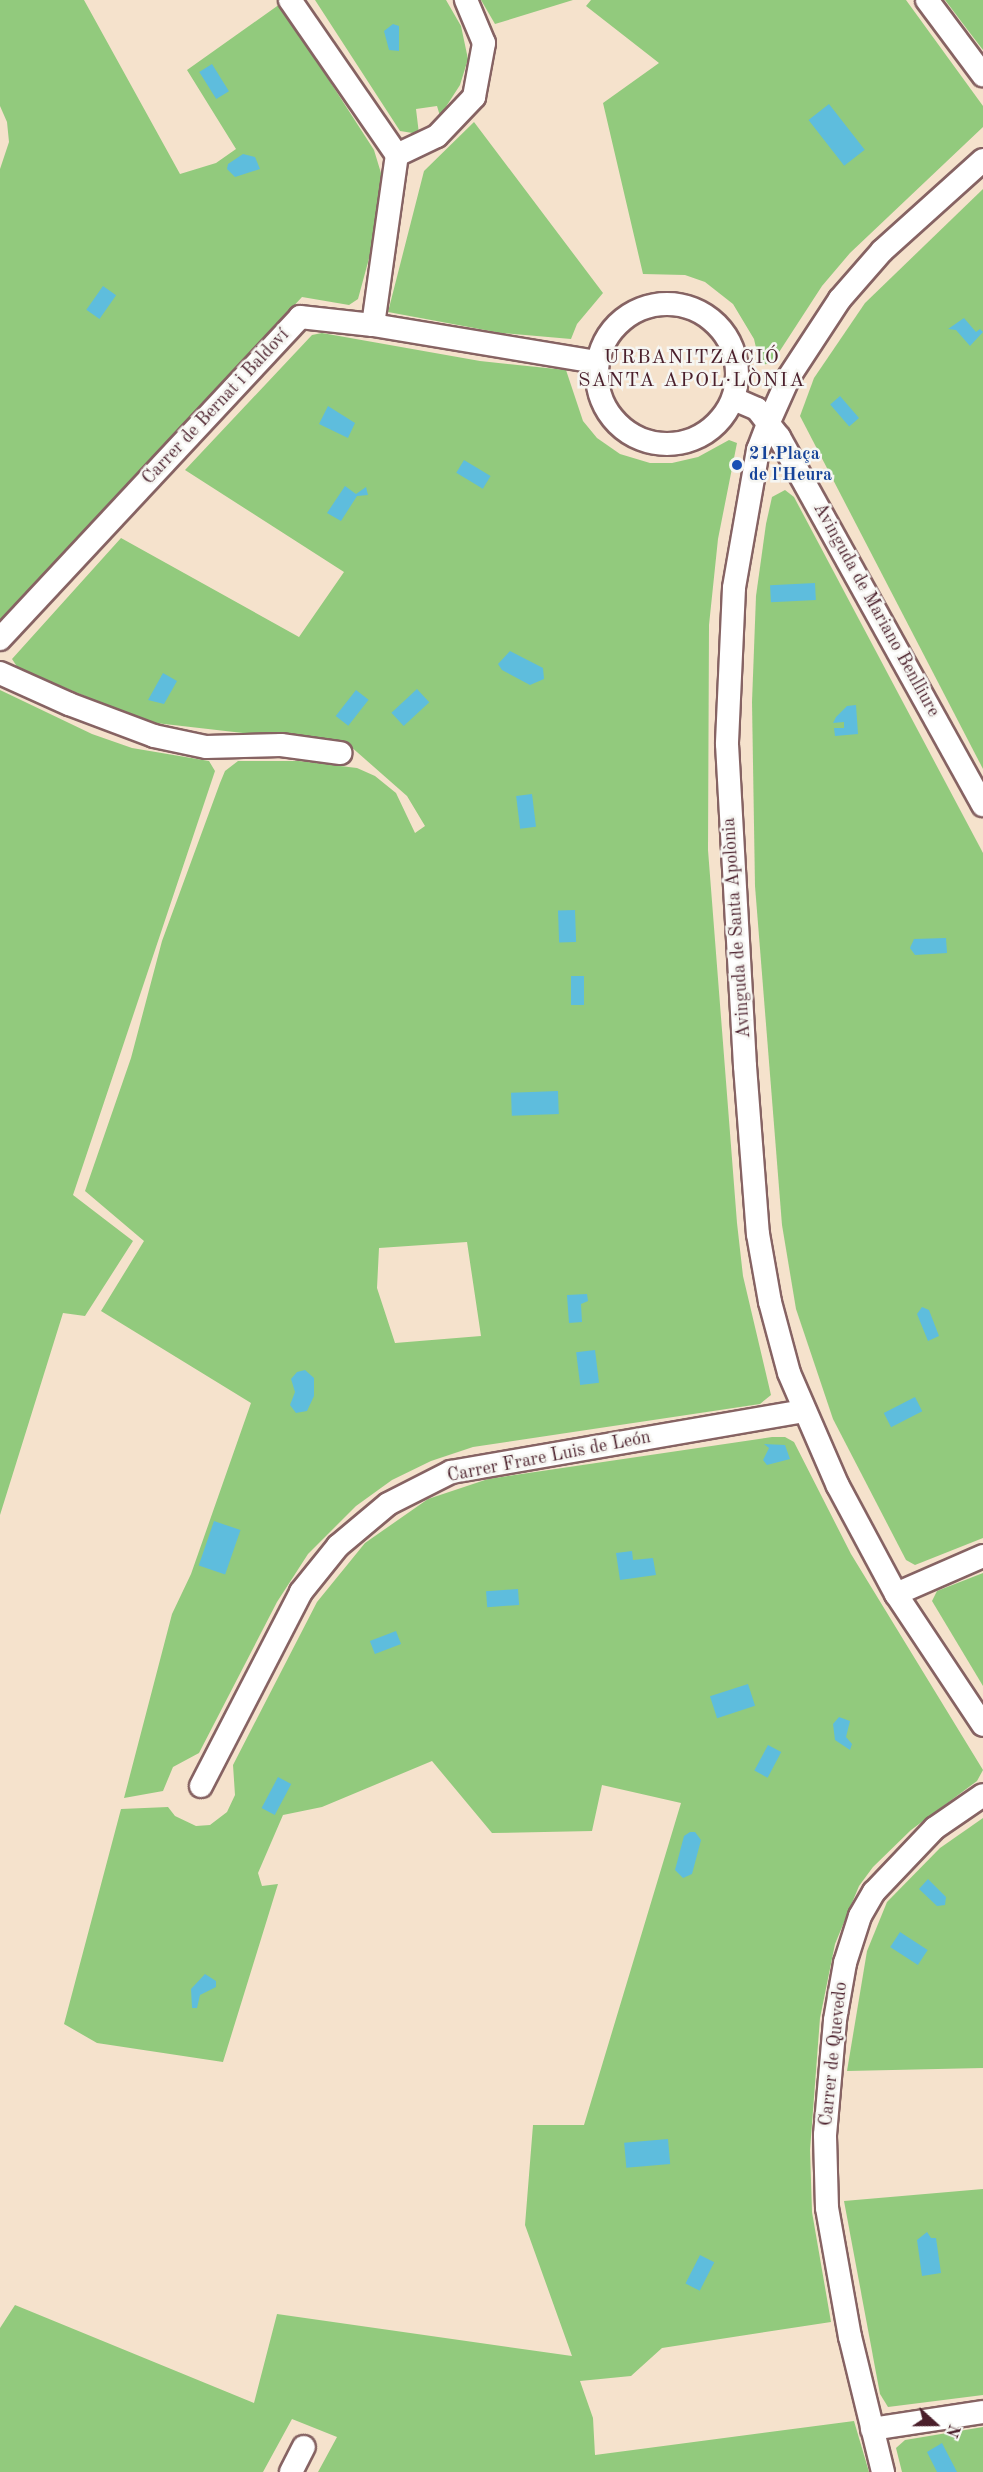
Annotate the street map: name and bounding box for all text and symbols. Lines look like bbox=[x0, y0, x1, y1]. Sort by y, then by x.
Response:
street label: Carrer de Bernat i Baldoví bbox=[138, 325, 294, 489]
district label: URBANITZACIÓ SANTA APOL·LÒNIA bbox=[578, 347, 806, 394]
place label: 21.Plaça de l'Heura bbox=[749, 444, 832, 486]
marker: 21.Plaça de l'Heura bbox=[730, 458, 744, 472]
street label: Avinguda de Mariano Benlliure bbox=[808, 499, 944, 721]
street label: Avinguda de Santa Apolònia bbox=[719, 817, 755, 1039]
street label: Carrer Frare Luis de León bbox=[446, 1427, 652, 1487]
street label: Carrer de Quevedo bbox=[816, 1981, 852, 2127]
north arrow bbox=[905, 2394, 965, 2454]
text: N bbox=[942, 2422, 961, 2439]

